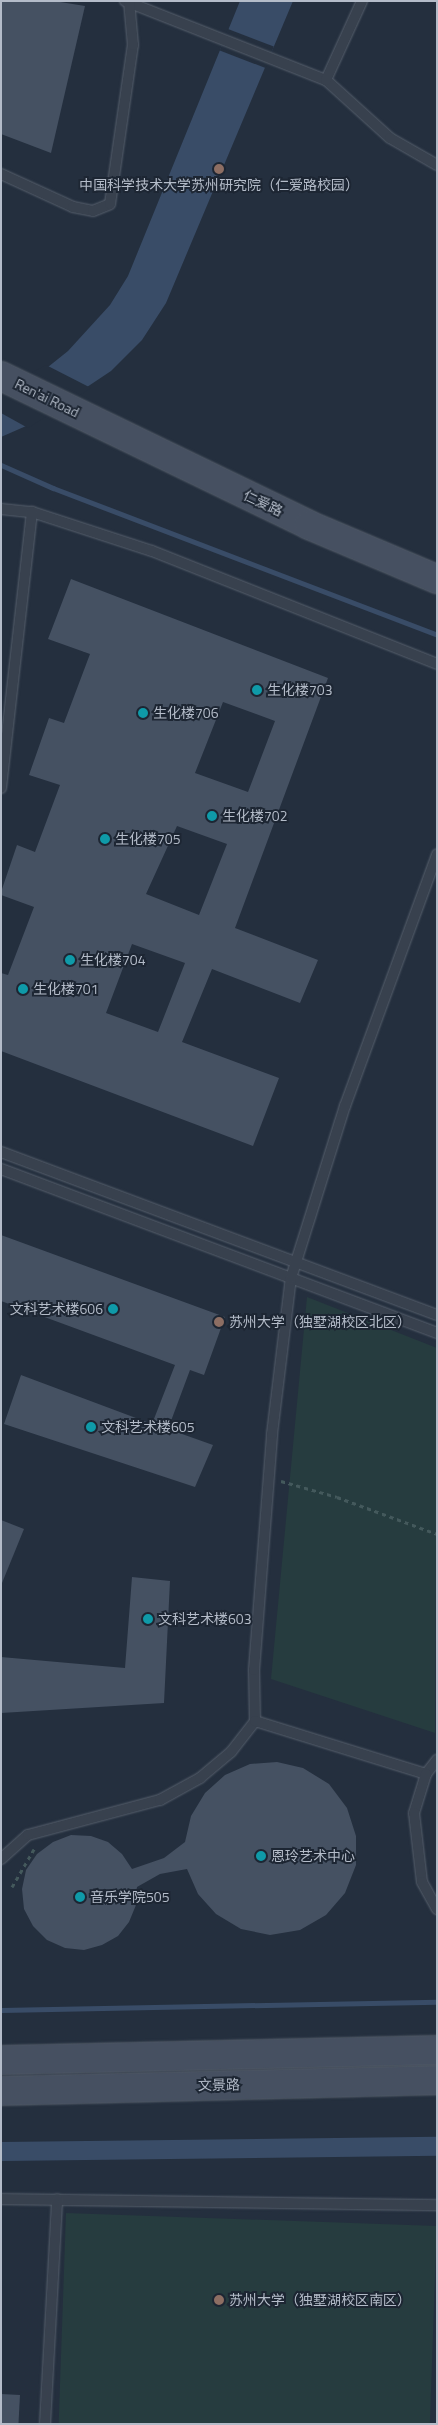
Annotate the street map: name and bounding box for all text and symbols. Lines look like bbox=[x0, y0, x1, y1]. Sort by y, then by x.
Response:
marker: 中国科学技术大学苏州研究院（仁爱路校园） bbox=[213, 163, 225, 175]
place label: 中国科学技术大学苏州研究院（仁爱路校园） bbox=[79, 177, 359, 193]
street label: Ren'ai Road bbox=[12, 375, 82, 421]
street label: 仁爱路 bbox=[240, 487, 286, 519]
place label: 生化楼703 bbox=[267, 682, 333, 698]
marker: 生化楼703 bbox=[251, 684, 263, 696]
place label: 生化楼706 bbox=[153, 705, 219, 721]
marker: 生化楼706 bbox=[137, 707, 149, 719]
place label: 生化楼702 bbox=[222, 808, 288, 824]
marker: 生化楼702 bbox=[206, 810, 218, 822]
place label: 生化楼705 bbox=[115, 831, 181, 847]
marker: 生化楼705 bbox=[99, 833, 111, 845]
place label: 生化楼704 bbox=[80, 952, 146, 968]
marker: 生化楼704 bbox=[64, 954, 76, 966]
place label: 生化楼701 bbox=[33, 981, 99, 997]
marker: 生化楼701 bbox=[17, 983, 29, 995]
place label: 文科艺术楼606 bbox=[9, 1301, 103, 1317]
marker: 文科艺术楼606 bbox=[107, 1303, 119, 1315]
place label: 苏州大学（独墅湖校区北区） bbox=[229, 1314, 411, 1330]
marker: 苏州大学（独墅湖校区北区） bbox=[213, 1316, 225, 1328]
place label: 文科艺术楼605 bbox=[101, 1419, 195, 1435]
marker: 文科艺术楼605 bbox=[85, 1421, 97, 1433]
place label: 文科艺术楼603 bbox=[158, 1611, 252, 1627]
marker: 文科艺术楼603 bbox=[142, 1613, 154, 1625]
place label: 恩玲艺术中心 bbox=[271, 1848, 355, 1864]
marker: 恩玲艺术中心 bbox=[255, 1850, 267, 1862]
place label: 音乐学院505 bbox=[90, 1889, 170, 1905]
marker: 音乐学院505 bbox=[74, 1891, 86, 1903]
street label: 文景路 bbox=[198, 2076, 240, 2094]
place label: 苏州大学（独墅湖校区南区） bbox=[229, 2292, 411, 2308]
marker: 苏州大学（独墅湖校区南区） bbox=[213, 2294, 225, 2306]

